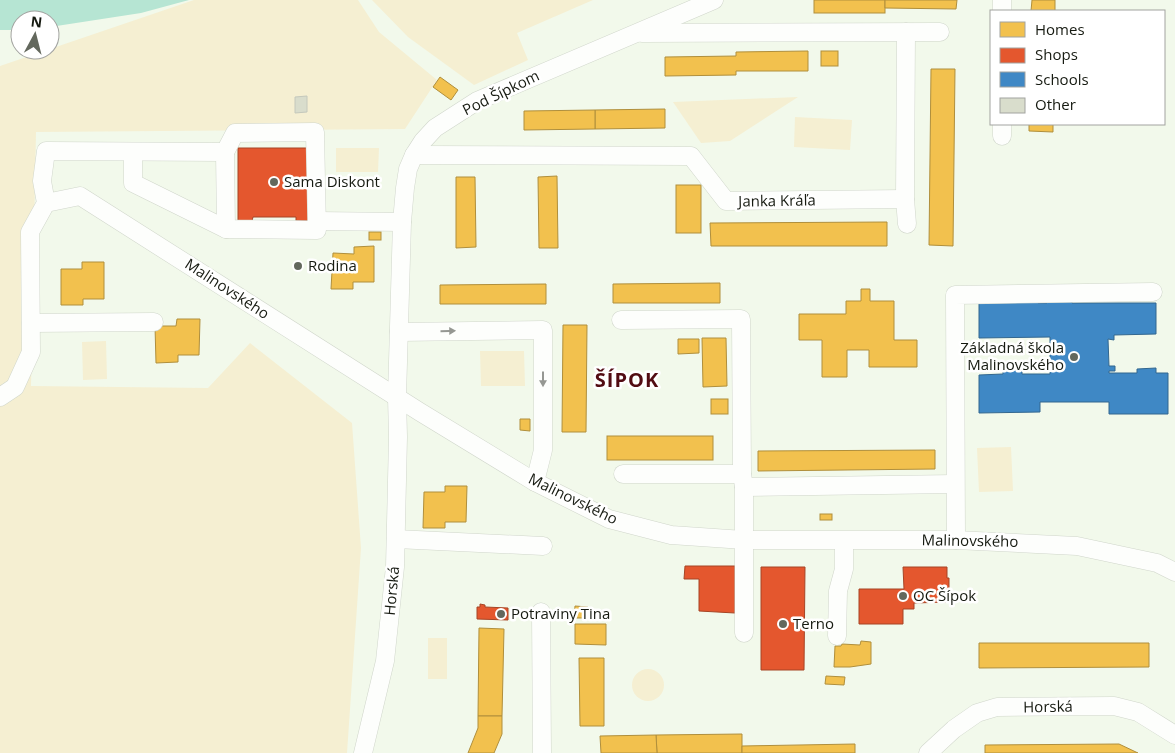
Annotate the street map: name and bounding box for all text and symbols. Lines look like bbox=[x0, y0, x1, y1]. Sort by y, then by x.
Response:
north arrow bbox=[10, 10, 60, 60]
legend bbox=[990, 10, 1165, 125]
text: N bbox=[30, 11, 43, 32]
text: Homes bbox=[1035, 19, 1085, 39]
text: Shops bbox=[1035, 44, 1078, 64]
street label: Pod Šípkom bbox=[459, 65, 542, 119]
text: Schools bbox=[1035, 69, 1089, 89]
text: Other bbox=[1035, 94, 1076, 114]
place label: Sama Diskont bbox=[284, 171, 380, 191]
marker: Sama Diskont bbox=[268, 176, 280, 188]
street label: Janka Kráľa bbox=[736, 189, 816, 211]
street label: Malinovského bbox=[182, 253, 274, 323]
place label: Rodina bbox=[308, 255, 357, 275]
marker: Rodina bbox=[292, 260, 304, 272]
one-way arrow bbox=[440, 327, 456, 335]
place label: Základná škola Malinovského bbox=[960, 337, 1064, 374]
marker: Základná škola Malinovského bbox=[1068, 351, 1080, 363]
district label: ŠÍPOK bbox=[595, 366, 659, 393]
one-way arrow bbox=[539, 371, 547, 387]
street label: Malinovského bbox=[526, 468, 621, 528]
street label: Malinovského bbox=[921, 529, 1019, 551]
street label: Horská bbox=[379, 565, 403, 616]
place label: OC Šípok bbox=[913, 585, 976, 605]
marker: OC Šípok bbox=[897, 590, 909, 602]
place label: Potraviny Tina bbox=[511, 603, 610, 623]
marker: Potraviny Tina bbox=[495, 608, 507, 620]
place label: Terno bbox=[793, 613, 834, 633]
marker: Terno bbox=[777, 618, 789, 630]
street label: Horská bbox=[1023, 696, 1073, 716]

